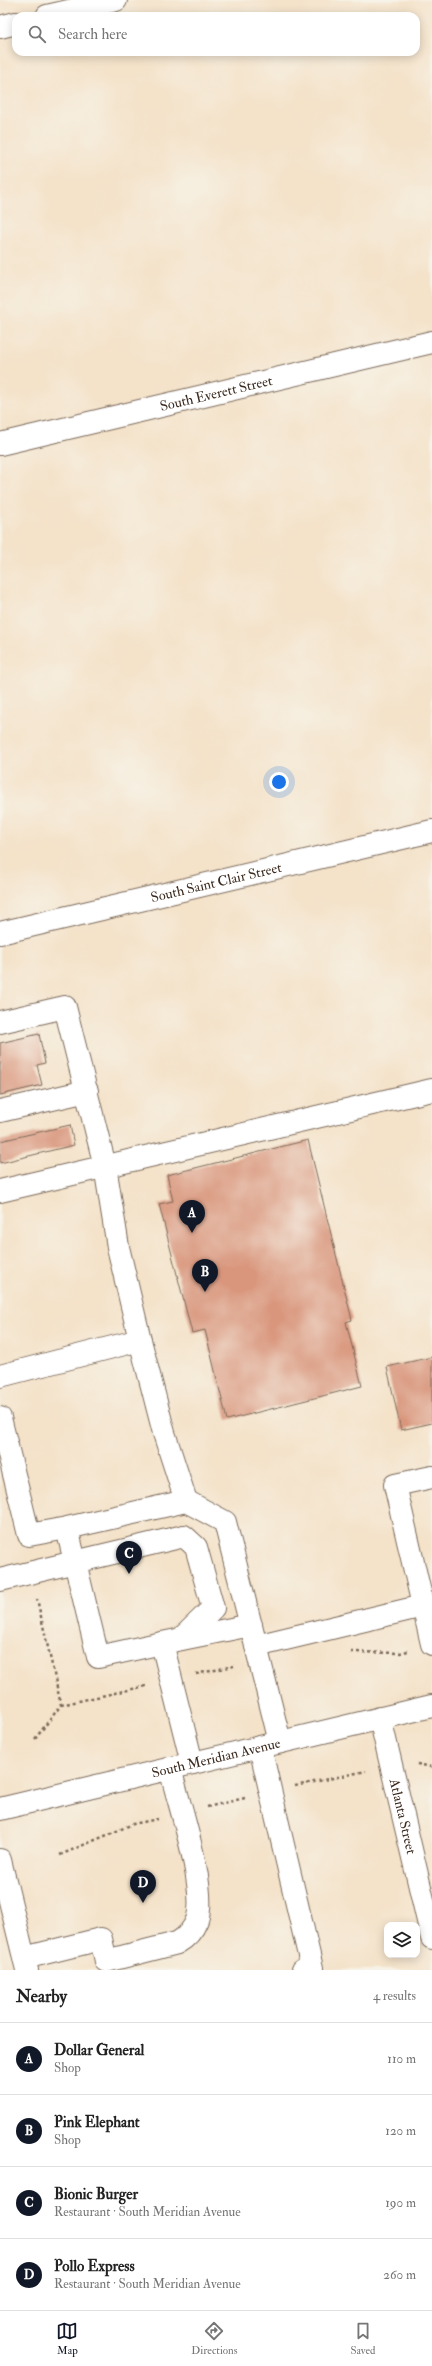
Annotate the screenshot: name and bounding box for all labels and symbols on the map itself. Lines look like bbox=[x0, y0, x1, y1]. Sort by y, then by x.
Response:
street label: South Everett Street bbox=[158, 371, 274, 414]
your location bbox=[269, 772, 289, 792]
street label: South Saint Clair Street bbox=[149, 858, 284, 906]
pin: A bbox=[179, 1200, 205, 1233]
pin: B bbox=[192, 1259, 218, 1292]
pin: C bbox=[116, 1541, 142, 1574]
street label: South Meridian Avenue bbox=[150, 1734, 282, 1781]
street label: Atlanta Street bbox=[386, 1776, 420, 1856]
pin: D bbox=[130, 1870, 156, 1903]

